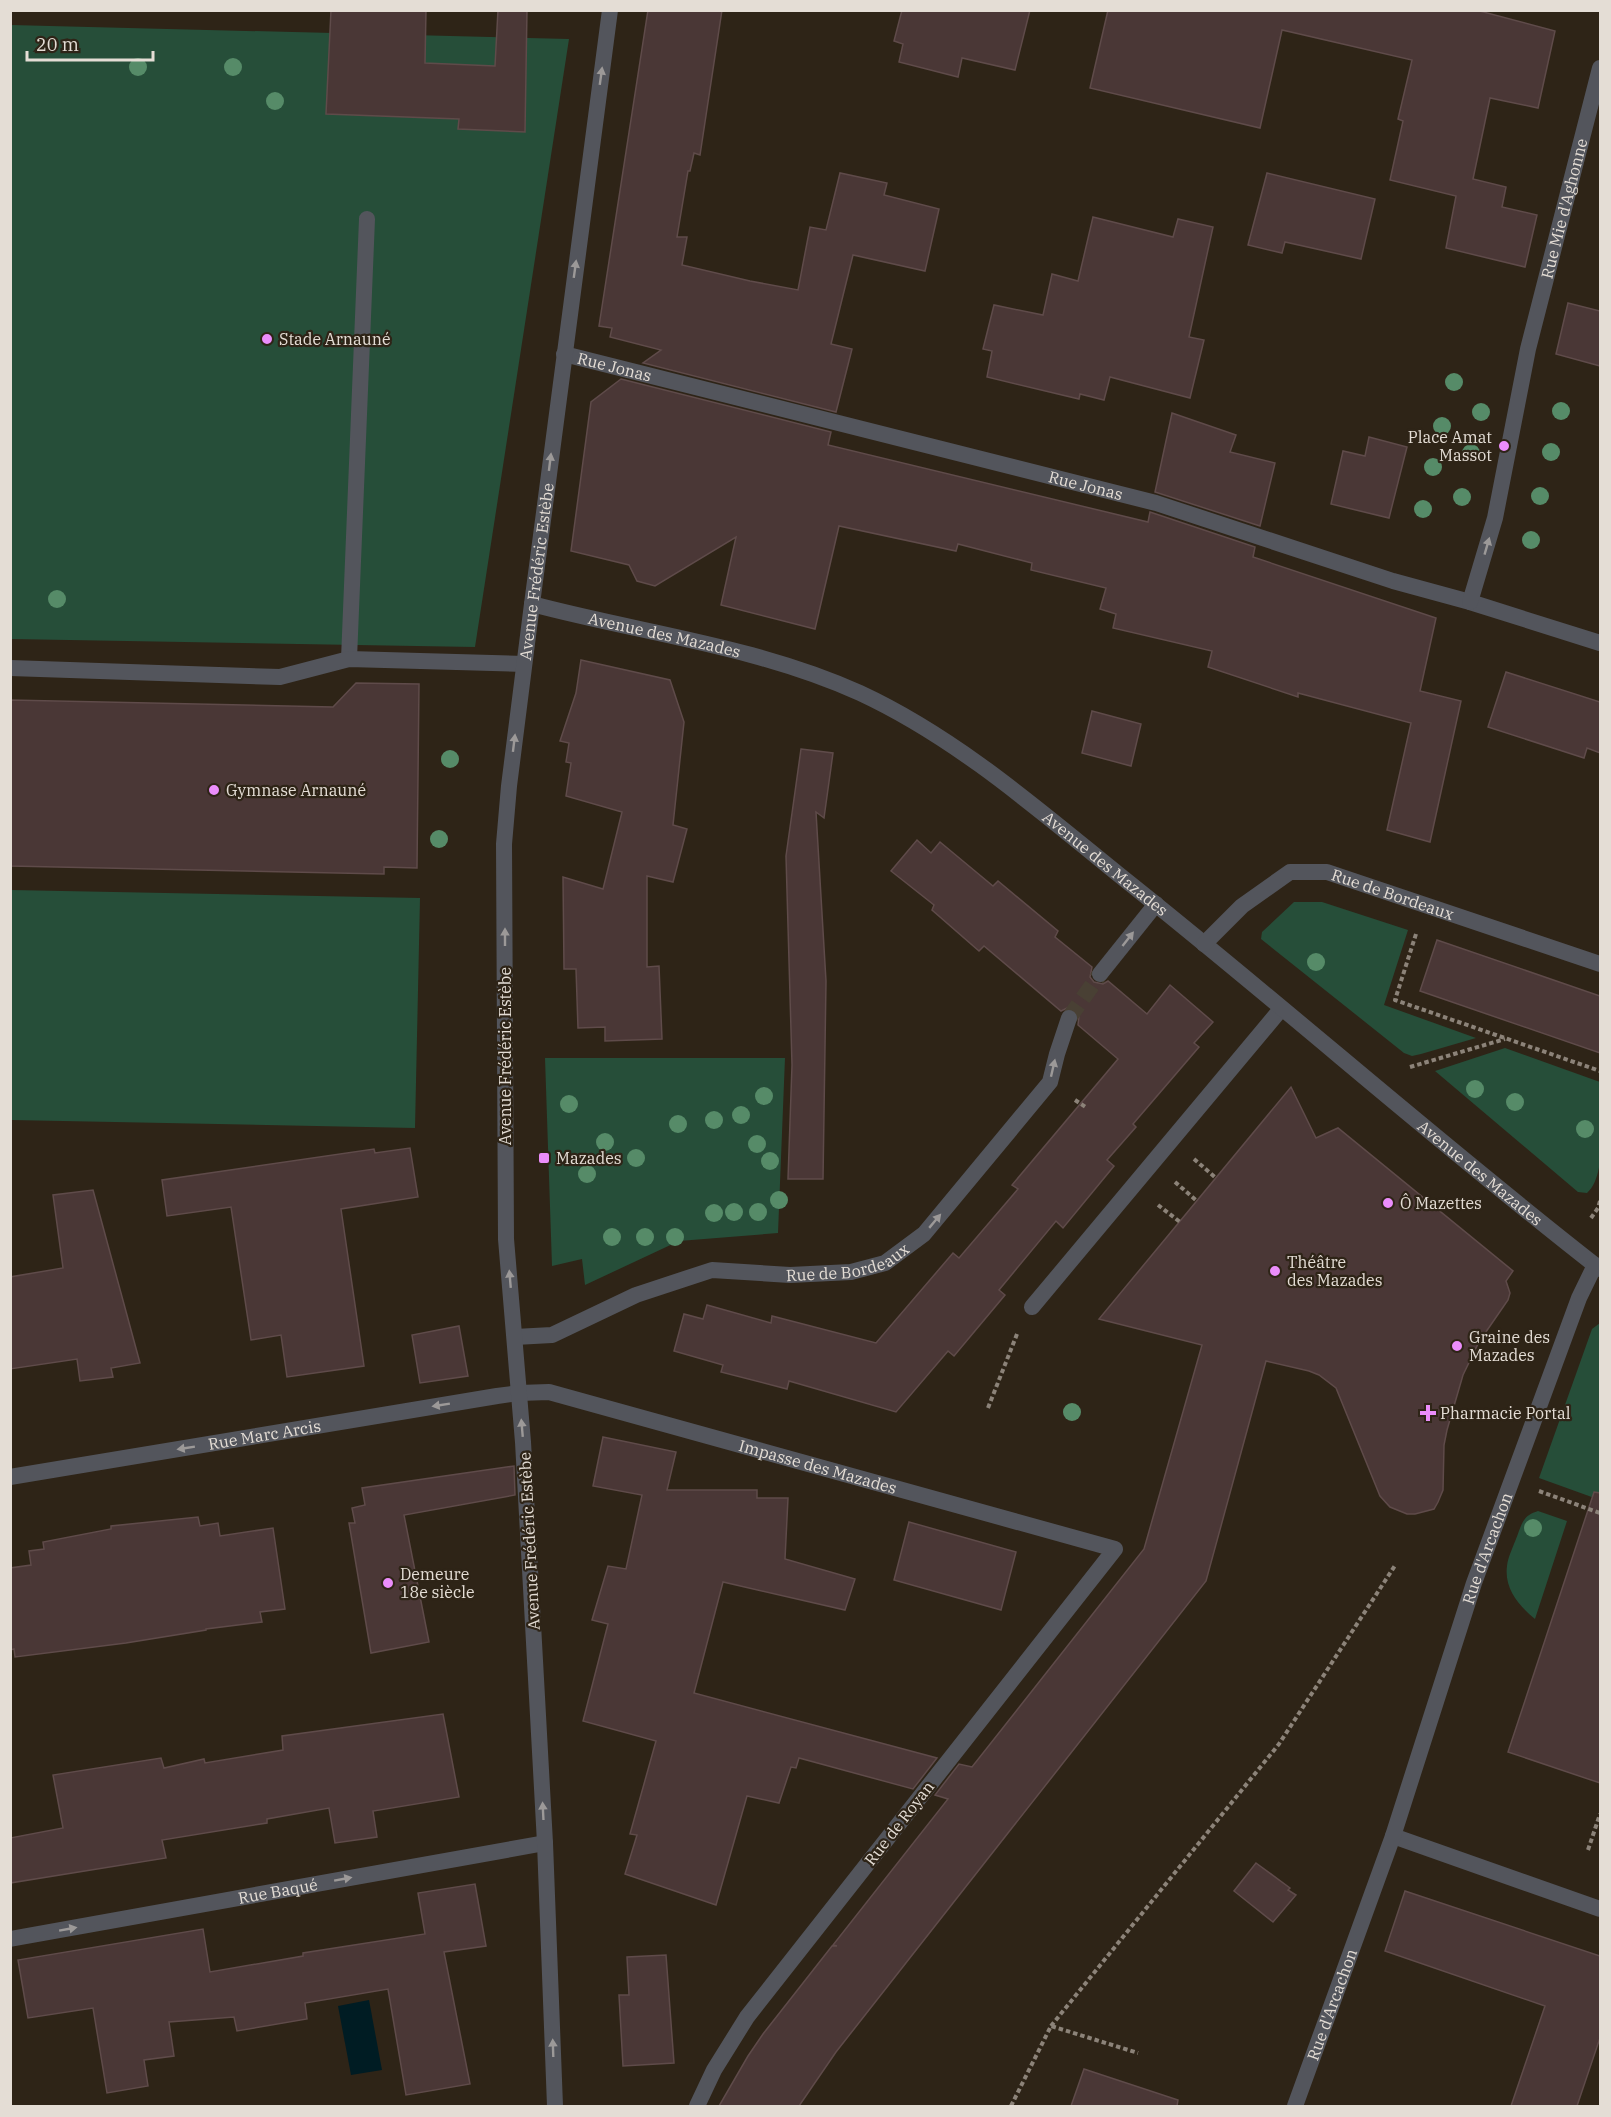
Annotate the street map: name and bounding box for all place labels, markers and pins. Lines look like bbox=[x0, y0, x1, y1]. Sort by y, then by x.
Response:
place label: Stade Arnauné bbox=[279, 329, 390, 349]
marker: Stade Arnauné bbox=[260, 332, 274, 346]
place label: Place Amat Massot bbox=[1408, 427, 1492, 465]
marker: Place Amat Massot bbox=[1497, 439, 1511, 453]
place label: Gymnase Arnauné bbox=[226, 780, 366, 800]
marker: Gymnase Arnauné bbox=[207, 783, 221, 797]
place label: Mazades bbox=[556, 1148, 622, 1168]
marker: Mazades bbox=[537, 1151, 551, 1165]
place label: Ô Mazettes bbox=[1400, 1193, 1482, 1213]
marker: Ô Mazettes bbox=[1381, 1196, 1395, 1210]
place label: Théâtre des Mazades bbox=[1287, 1252, 1383, 1290]
marker: Théâtre des Mazades bbox=[1268, 1264, 1282, 1278]
place label: Graine des Mazades bbox=[1469, 1327, 1550, 1365]
marker: Graine des Mazades bbox=[1450, 1339, 1464, 1353]
place label: Pharmacie Portal bbox=[1440, 1403, 1571, 1423]
marker: Pharmacie Portal bbox=[1421, 1406, 1435, 1420]
place label: Demeure 18e siècle bbox=[400, 1564, 475, 1602]
marker: Demeure 18e siècle bbox=[381, 1576, 395, 1590]

